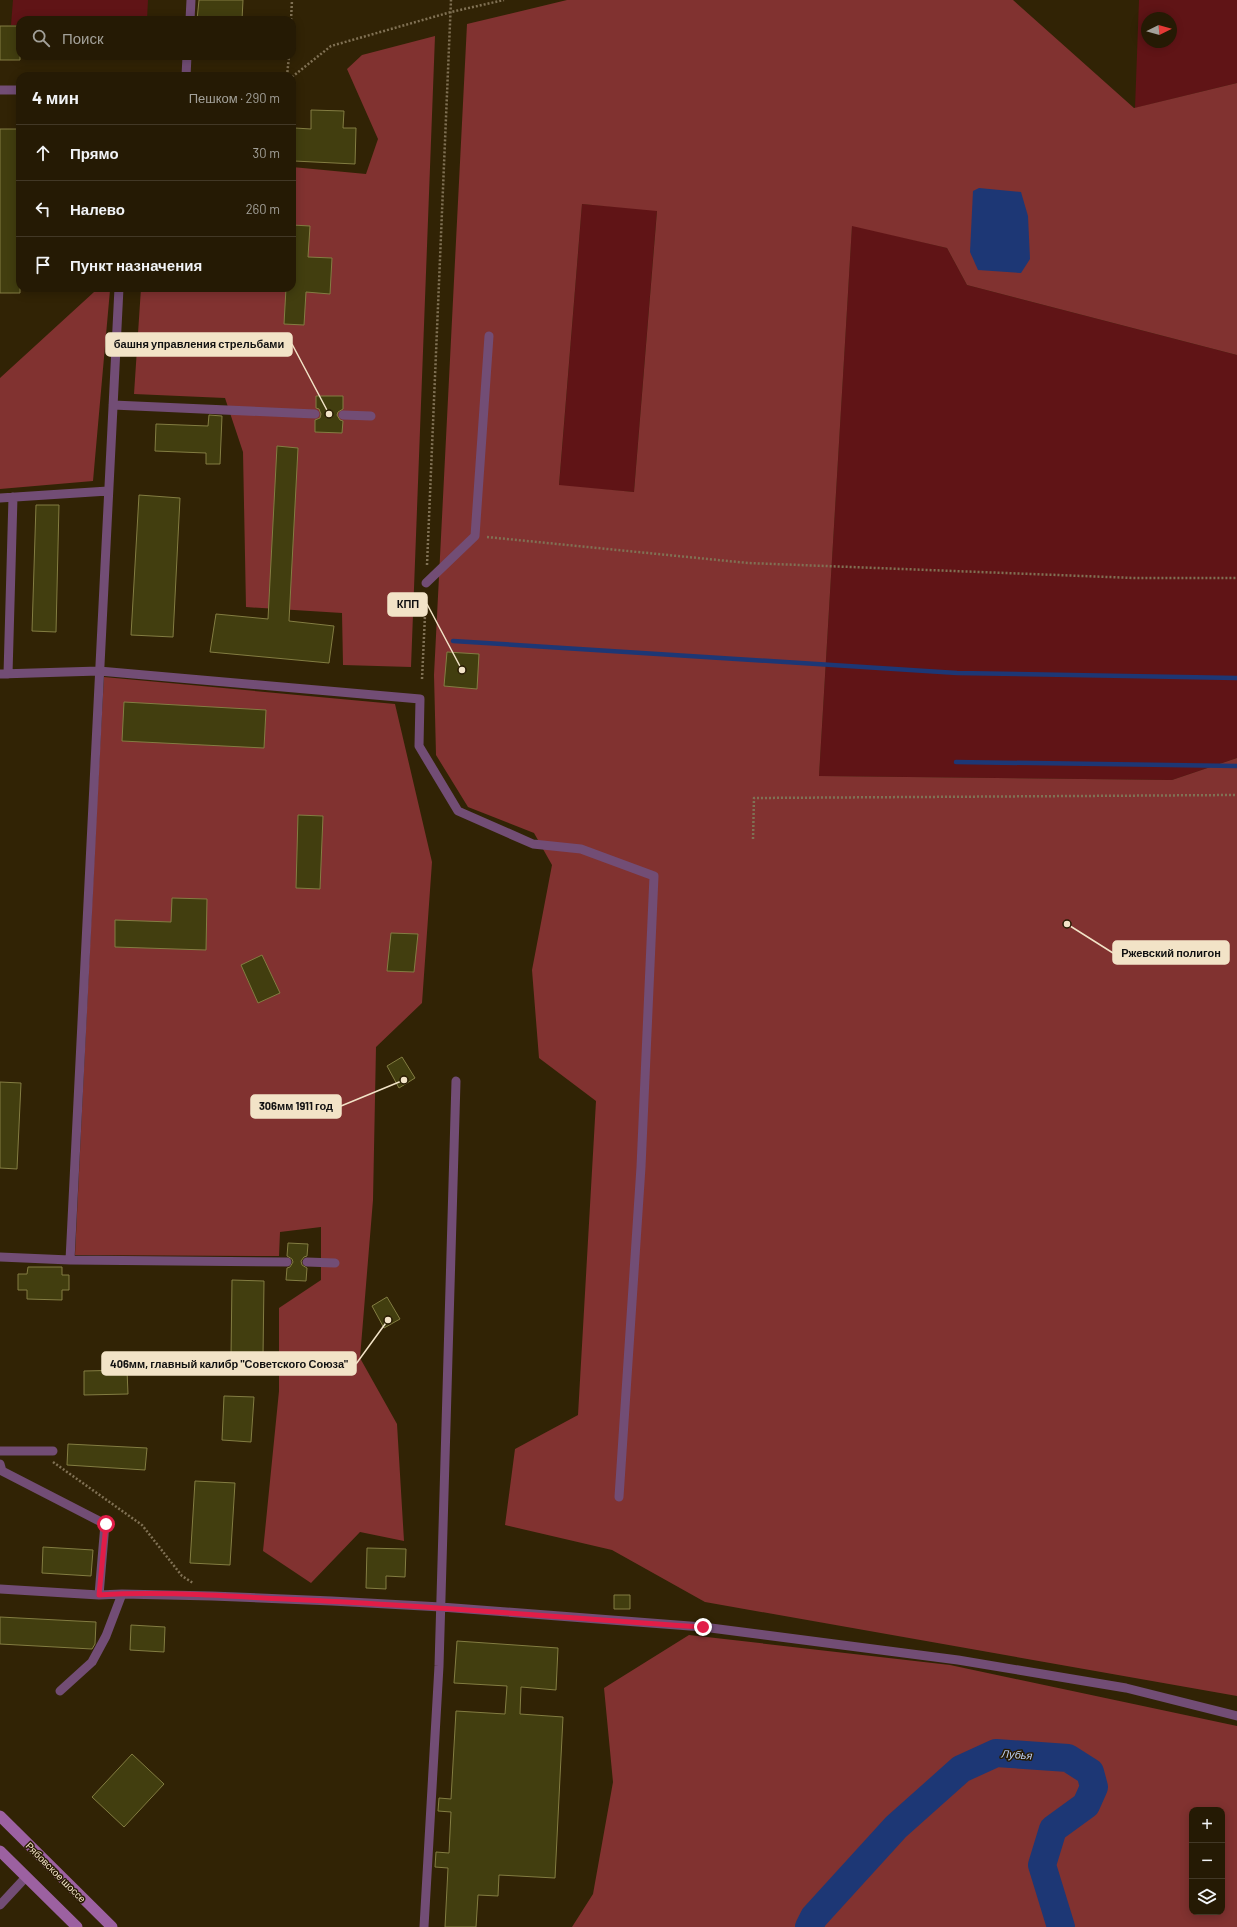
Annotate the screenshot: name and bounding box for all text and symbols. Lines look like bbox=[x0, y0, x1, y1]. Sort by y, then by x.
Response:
north arrow bbox=[1141, 12, 1177, 48]
search box bbox=[16, 16, 296, 60]
icon: search bbox=[30, 27, 52, 49]
text: Поиск bbox=[62, 29, 104, 47]
text: 4 мин bbox=[32, 87, 79, 107]
text: Пешком · 290 m bbox=[189, 90, 280, 106]
icon: ahead bbox=[32, 142, 54, 164]
text: Прямо bbox=[70, 144, 119, 162]
text: 30 m bbox=[253, 145, 280, 161]
icon: left bbox=[32, 198, 54, 220]
text: Налево bbox=[70, 200, 125, 218]
text: 260 m bbox=[246, 201, 280, 217]
icon: arrive bbox=[32, 254, 54, 276]
text: Пункт назначения bbox=[70, 256, 202, 274]
callout: башня управления стрельбами bbox=[106, 333, 292, 356]
text: башня управления стрельбами bbox=[114, 337, 284, 350]
callout: КПП bbox=[388, 593, 427, 616]
text: КПП bbox=[397, 597, 419, 610]
callout: Ржевский полигон bbox=[1113, 941, 1229, 964]
text: Ржевский полигон bbox=[1121, 946, 1221, 959]
callout: 306мм 1911 год bbox=[251, 1095, 341, 1118]
text: 306мм 1911 год bbox=[259, 1099, 333, 1112]
callout: 406мм, главный калибр "Советского Союза" bbox=[102, 1352, 356, 1375]
text: 406мм, главный калибр "Советского Союза" bbox=[110, 1357, 348, 1370]
route start bbox=[97, 1515, 115, 1533]
route end bbox=[694, 1618, 712, 1636]
water label: Лубья bbox=[1000, 1746, 1033, 1762]
map controls bbox=[1189, 1807, 1225, 1915]
button: + bbox=[1189, 1807, 1225, 1843]
street label: Рябовское шоссе bbox=[23, 1839, 89, 1905]
button: − bbox=[1189, 1843, 1225, 1879]
button: layers bbox=[1189, 1879, 1225, 1915]

